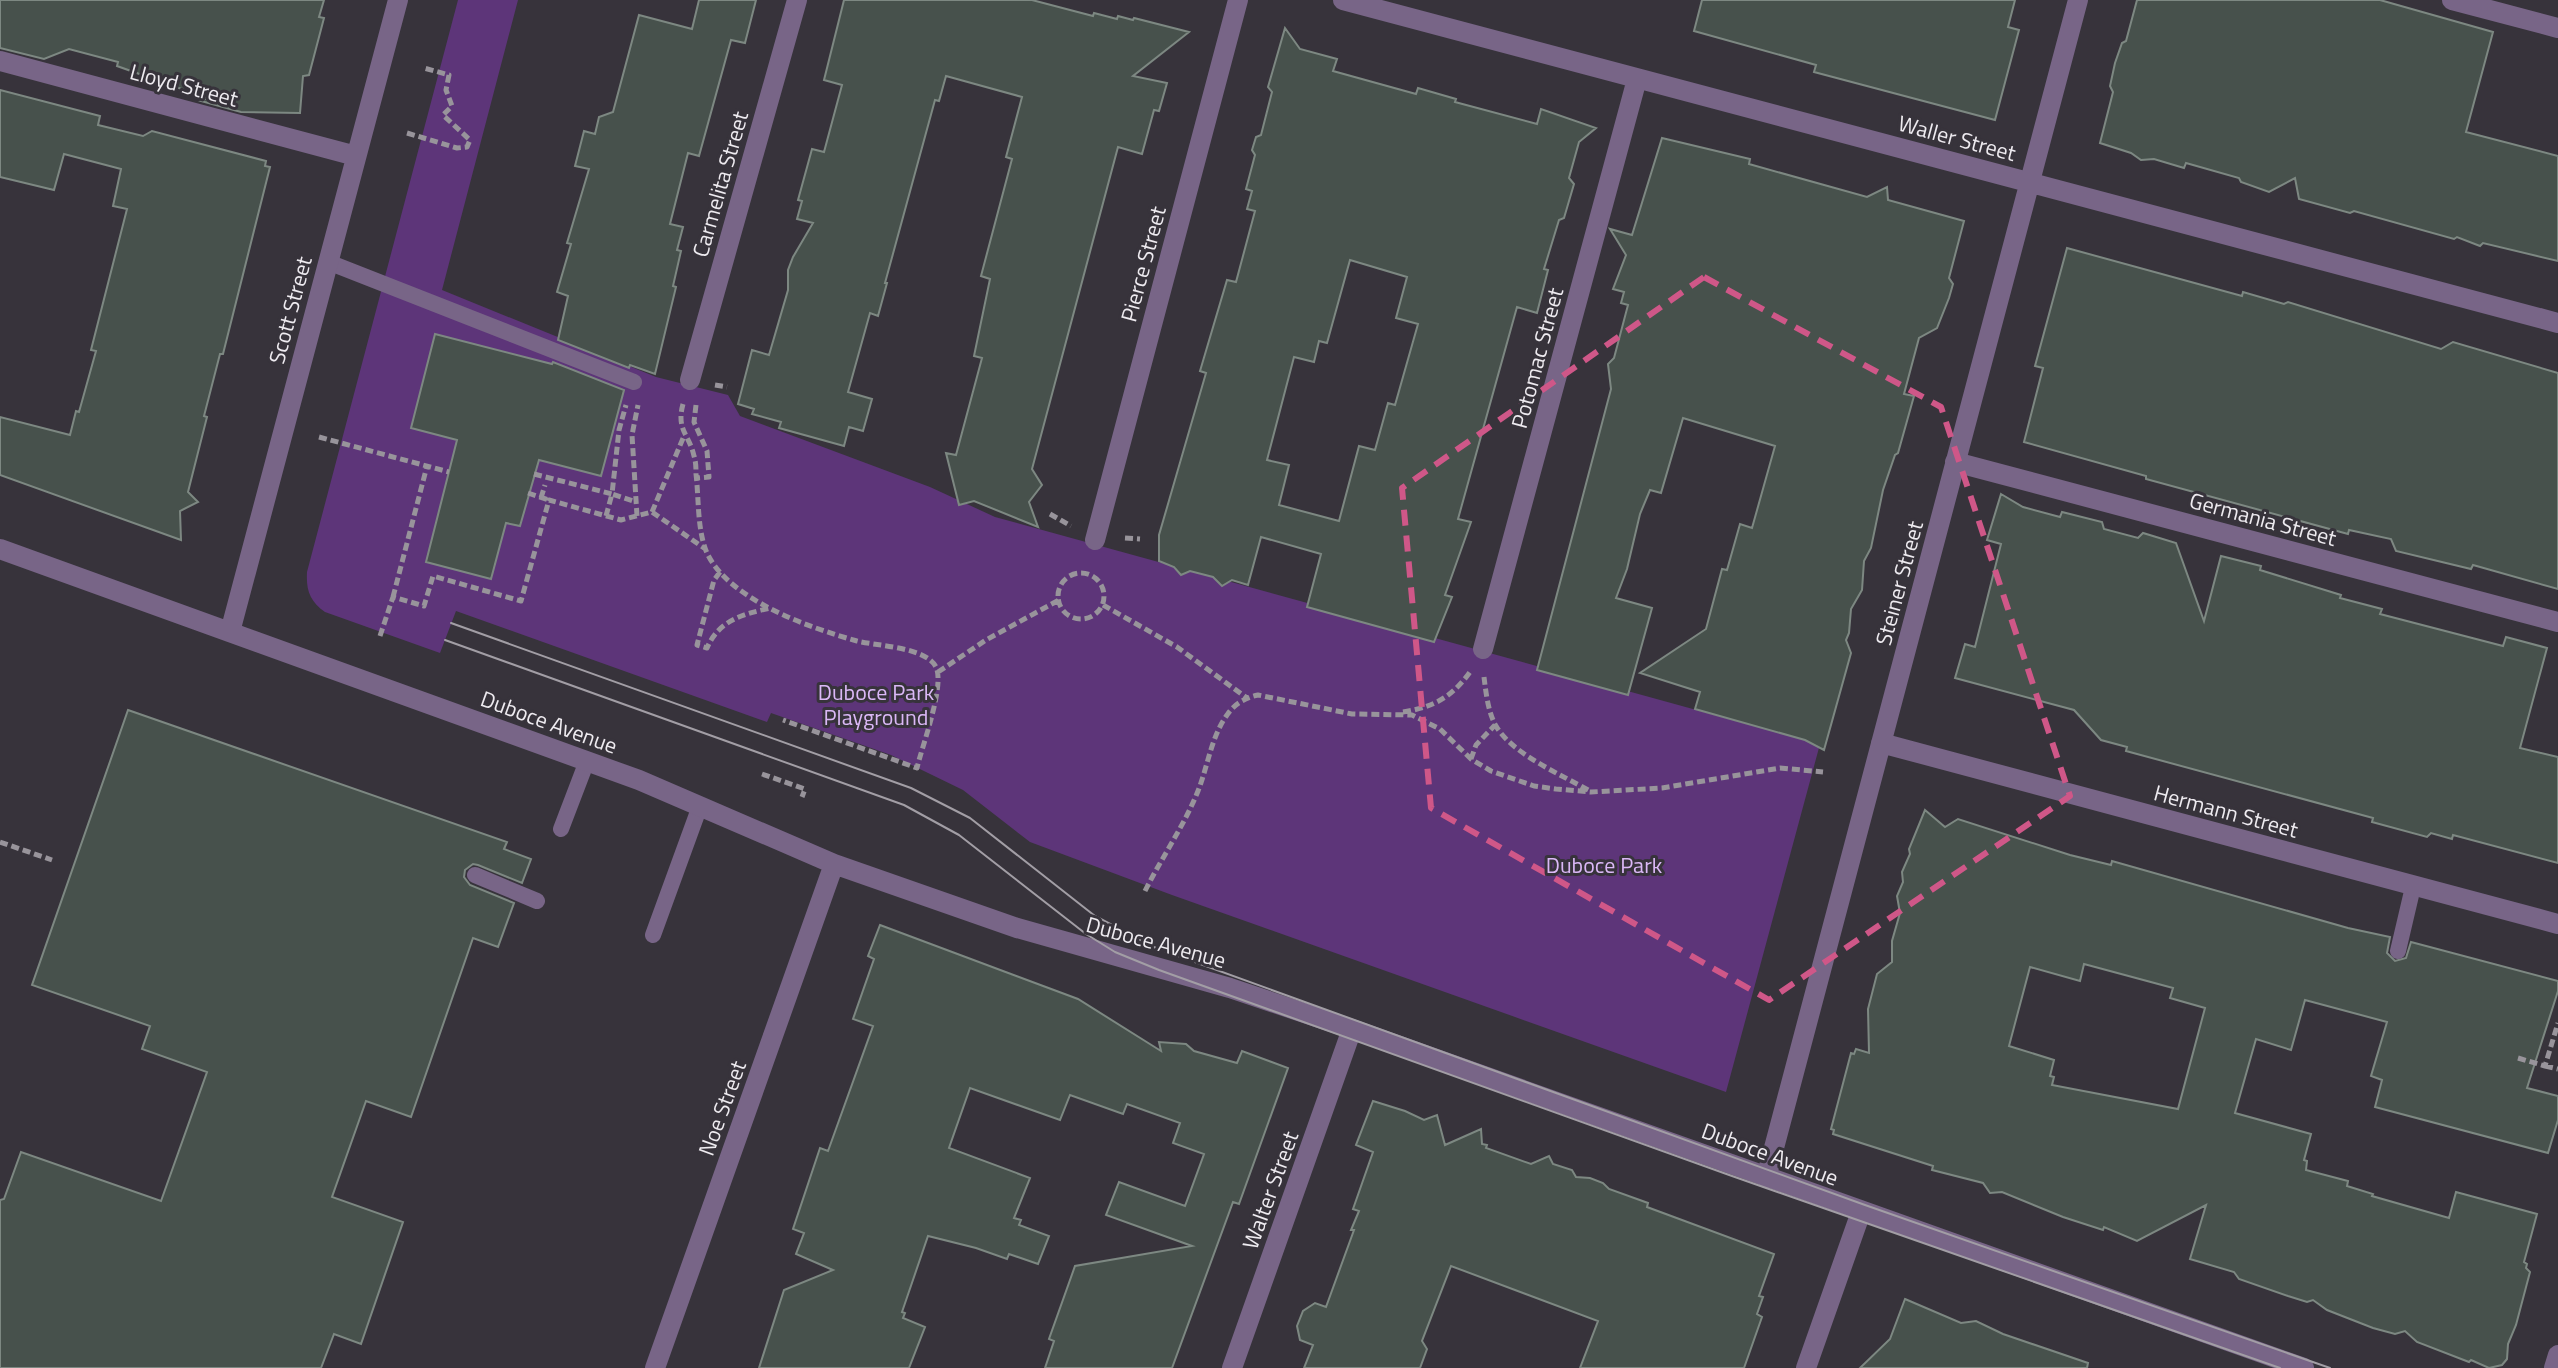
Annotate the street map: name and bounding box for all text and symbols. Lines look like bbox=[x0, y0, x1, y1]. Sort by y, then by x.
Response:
street label: Lloyd Street bbox=[126, 54, 242, 116]
street label: Waller Street bbox=[1894, 106, 2020, 170]
street label: Carmelita Street bbox=[683, 107, 757, 261]
street label: Pierce Street bbox=[1111, 202, 1175, 326]
street label: Scott Street bbox=[259, 252, 321, 367]
street label: Potomac Street bbox=[1502, 284, 1572, 432]
street label: Germania Street bbox=[2186, 483, 2341, 555]
street label: Steiner Street bbox=[1866, 517, 1932, 649]
park label: Duboce Park Playground bbox=[818, 675, 935, 734]
street label: Duboce Avenue bbox=[476, 682, 622, 762]
street label: Hermann Street bbox=[2150, 775, 2302, 847]
park label: Duboce Park bbox=[1546, 848, 1663, 882]
street label: Duboce Avenue bbox=[1082, 907, 1230, 977]
street label: Noe Street bbox=[689, 1055, 755, 1160]
street label: Duboce Avenue bbox=[1697, 1114, 1843, 1194]
street label: Walter Street bbox=[1233, 1126, 1307, 1254]

